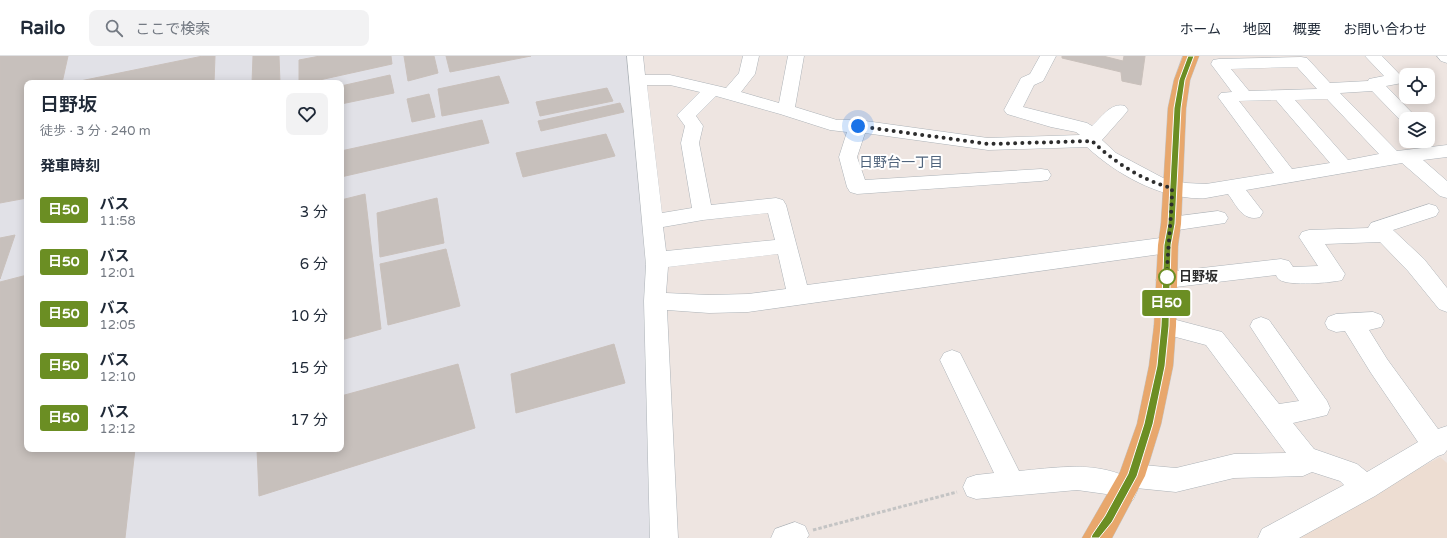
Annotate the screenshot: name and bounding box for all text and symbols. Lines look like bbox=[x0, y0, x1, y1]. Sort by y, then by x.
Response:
search box bbox=[89, 10, 369, 46]
text: Railo bbox=[20, 17, 65, 39]
icon: search bbox=[103, 17, 125, 39]
text: ここで検索 bbox=[135, 20, 210, 38]
text: ホーム bbox=[1179, 21, 1221, 38]
text: 地図 bbox=[1243, 21, 1271, 38]
text: 概要 bbox=[1293, 21, 1321, 38]
text: お問い合わせ bbox=[1343, 21, 1427, 38]
map controls bbox=[1399, 68, 1435, 148]
button: locate bbox=[1399, 68, 1435, 104]
button: heart bbox=[286, 93, 328, 135]
text: 日野坂 bbox=[40, 94, 97, 116]
button: layers bbox=[1399, 112, 1435, 148]
your location bbox=[848, 116, 868, 136]
text: 徒歩 · 3 分 · 240 m bbox=[40, 123, 151, 139]
district label: 日野台一丁目 bbox=[859, 154, 943, 171]
text: 発車時刻 bbox=[40, 157, 100, 175]
text: バス bbox=[100, 195, 130, 213]
text: 日50 bbox=[48, 201, 80, 218]
text: 3 分 bbox=[300, 203, 328, 221]
text: 11:58 bbox=[100, 213, 136, 229]
text: バス bbox=[100, 247, 130, 265]
text: 日50 bbox=[48, 253, 80, 270]
text: 6 分 bbox=[300, 255, 328, 273]
text: 12:01 bbox=[100, 265, 136, 281]
marker: 日野坂 bbox=[1158, 268, 1176, 286]
place label: 日野坂 bbox=[1179, 269, 1218, 285]
line badge: 日50 bbox=[1143, 290, 1189, 316]
text: 日50 bbox=[1150, 294, 1182, 311]
text: バス bbox=[100, 299, 130, 317]
text: 日50 bbox=[48, 305, 80, 322]
text: 10 分 bbox=[290, 307, 328, 325]
text: 12:05 bbox=[100, 317, 136, 333]
text: バス bbox=[100, 351, 130, 369]
text: 日50 bbox=[48, 357, 80, 374]
text: 15 分 bbox=[290, 359, 328, 377]
text: 12:10 bbox=[100, 369, 136, 385]
text: バス bbox=[100, 403, 130, 421]
text: 日50 bbox=[48, 409, 80, 426]
text: 17 分 bbox=[290, 411, 328, 429]
text: 12:12 bbox=[100, 421, 136, 437]

